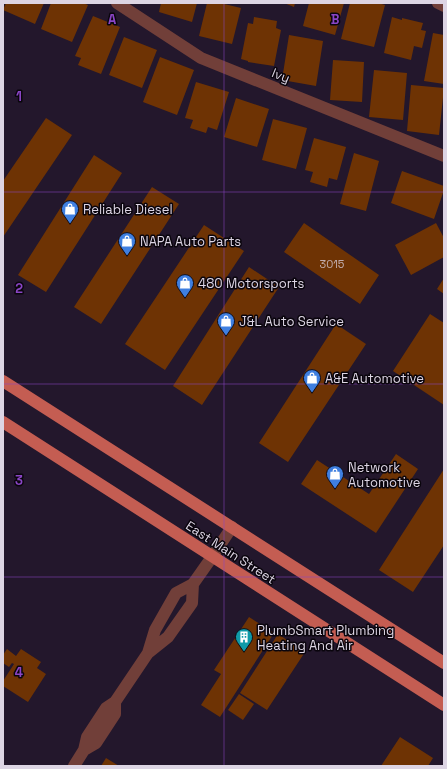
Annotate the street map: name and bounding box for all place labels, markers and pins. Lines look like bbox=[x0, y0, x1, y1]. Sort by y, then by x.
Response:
shop icon: Reliable Diesel bbox=[60, 199, 80, 224]
place label: Reliable Diesel bbox=[83, 201, 173, 218]
shop icon: NAPA Auto Parts bbox=[117, 231, 137, 256]
place label: NAPA Auto Parts bbox=[140, 233, 241, 250]
shop icon: 480 Motorsports bbox=[175, 273, 195, 298]
place label: 480 Motorsports bbox=[198, 275, 305, 292]
shop icon: J&L Auto Service bbox=[216, 311, 236, 336]
place label: J&L Auto Service bbox=[239, 313, 344, 330]
shop icon: A&E Automotive bbox=[302, 368, 322, 393]
place label: A&E Automotive bbox=[325, 370, 424, 387]
place label: Network Automotive bbox=[348, 459, 421, 491]
shop icon: Network Automotive bbox=[325, 464, 345, 489]
place label: PlumbSmart Plumbing Heating And Air bbox=[257, 622, 394, 654]
building icon: PlumbSmart Plumbing Heating And Air bbox=[234, 627, 254, 652]

